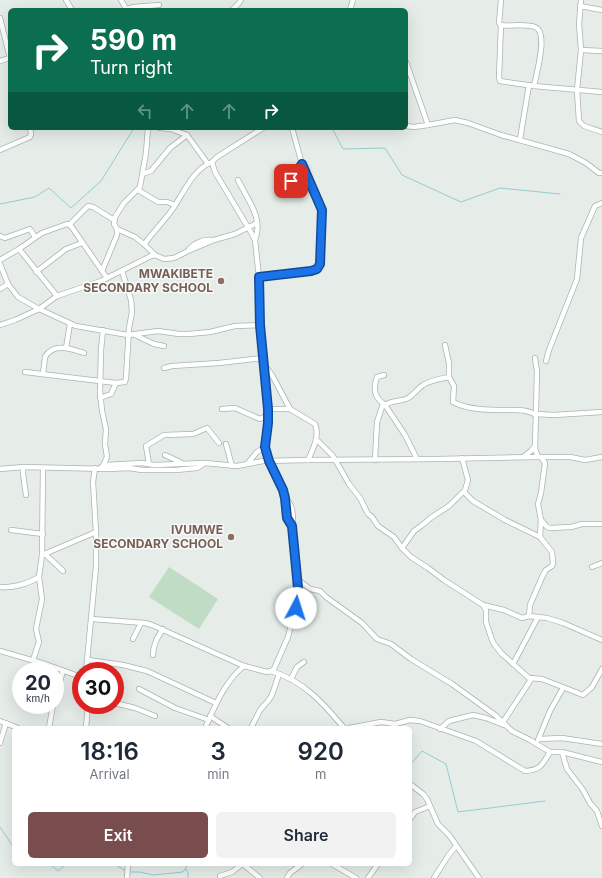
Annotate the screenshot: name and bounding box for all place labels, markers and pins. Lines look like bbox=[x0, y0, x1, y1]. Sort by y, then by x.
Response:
pin bbox=[274, 164, 308, 198]
place label: MWAKIBETE SECONDARY SCHOOL bbox=[83, 266, 213, 295]
marker: MWAKIBETE SECONDARY SCHOOL bbox=[216, 276, 226, 286]
place label: IVUMWE SECONDARY SCHOOL bbox=[93, 522, 223, 551]
marker: IVUMWE SECONDARY SCHOOL bbox=[226, 532, 236, 542]

